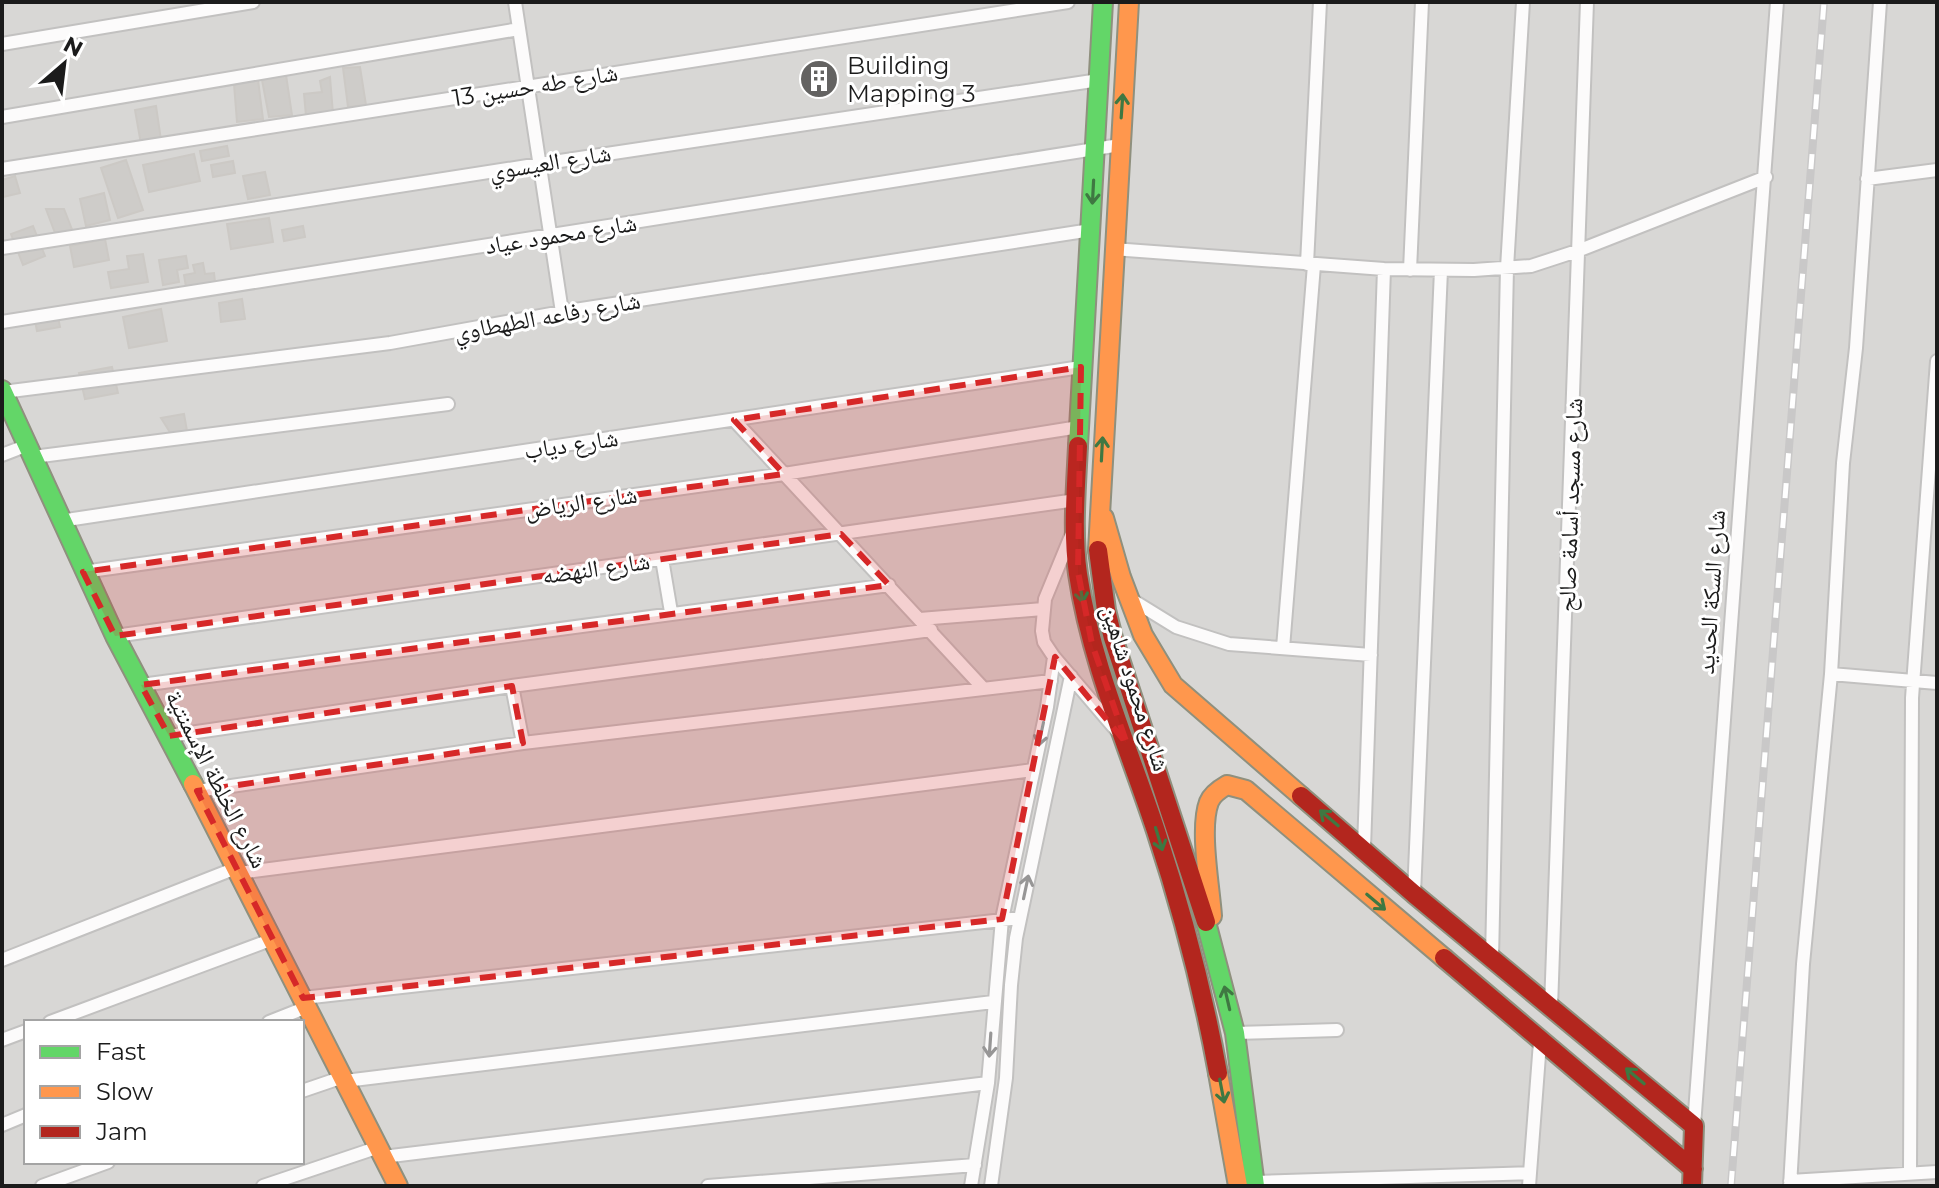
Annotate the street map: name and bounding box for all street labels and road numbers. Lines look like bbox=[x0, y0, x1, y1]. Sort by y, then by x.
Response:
street label: شارع طه حسين 13 bbox=[450, 58, 620, 113]
street label: شارع العيسوي bbox=[487, 138, 614, 191]
street label: شارع محمود عياد bbox=[483, 208, 639, 261]
street label: شارع رفاعه الطهطاوي bbox=[451, 285, 643, 352]
street label: شارع مسجد أسامة صالح bbox=[1552, 398, 1589, 613]
street label: شارع دياب bbox=[522, 423, 620, 466]
street label: شارع الرياض bbox=[523, 480, 639, 525]
street label: شارع السكة الحديد bbox=[1691, 509, 1732, 675]
street label: شارع النهضه bbox=[540, 546, 652, 591]
street label: شارع محمود شاهين bbox=[1095, 601, 1177, 775]
street label: شارع الخلطة الإسمنتية bbox=[159, 685, 274, 873]

